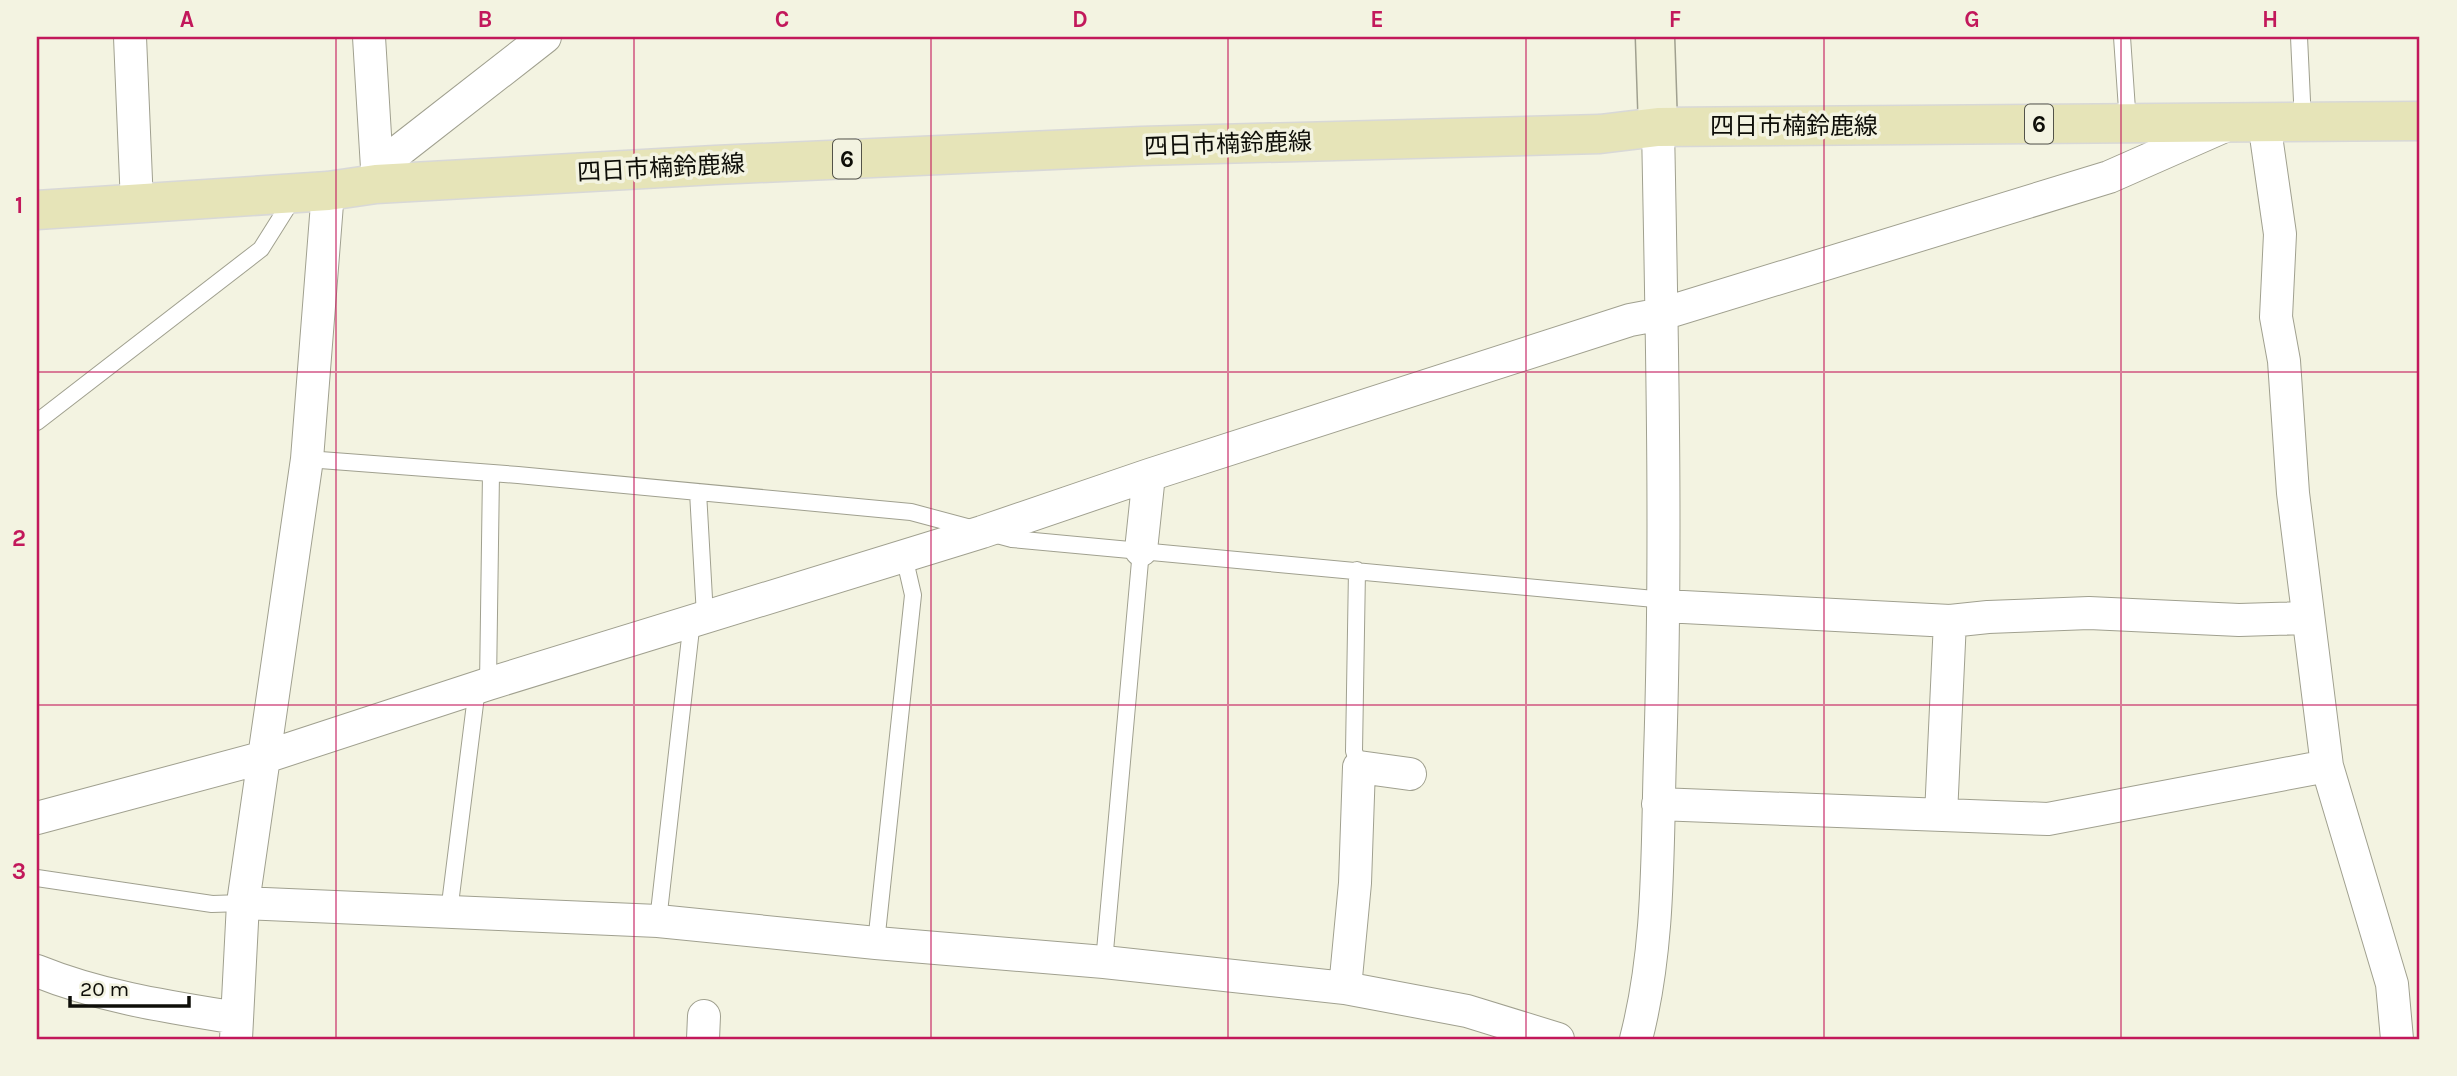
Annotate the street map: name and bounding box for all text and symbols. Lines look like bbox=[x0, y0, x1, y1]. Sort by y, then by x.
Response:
text: A bbox=[180, 6, 194, 33]
text: B bbox=[478, 6, 492, 33]
text: C bbox=[775, 6, 789, 33]
text: D bbox=[1072, 6, 1088, 33]
text: E bbox=[1370, 6, 1384, 33]
text: F bbox=[1669, 6, 1681, 33]
text: G bbox=[1964, 6, 1980, 33]
text: H bbox=[2262, 6, 2278, 33]
road number: 6 bbox=[2025, 105, 2053, 144]
street label: 四日市楠鈴鹿線 bbox=[1710, 112, 1878, 140]
street label: 四日市楠鈴鹿線 bbox=[1144, 127, 1312, 161]
road number: 6 bbox=[833, 140, 861, 178]
street label: 四日市楠鈴鹿線 bbox=[576, 150, 746, 186]
text: 1 bbox=[15, 192, 23, 219]
text: 2 bbox=[12, 525, 26, 552]
text: 3 bbox=[12, 858, 26, 885]
scale bar bbox=[70, 964, 189, 1008]
text: 20 m bbox=[80, 977, 129, 1001]

